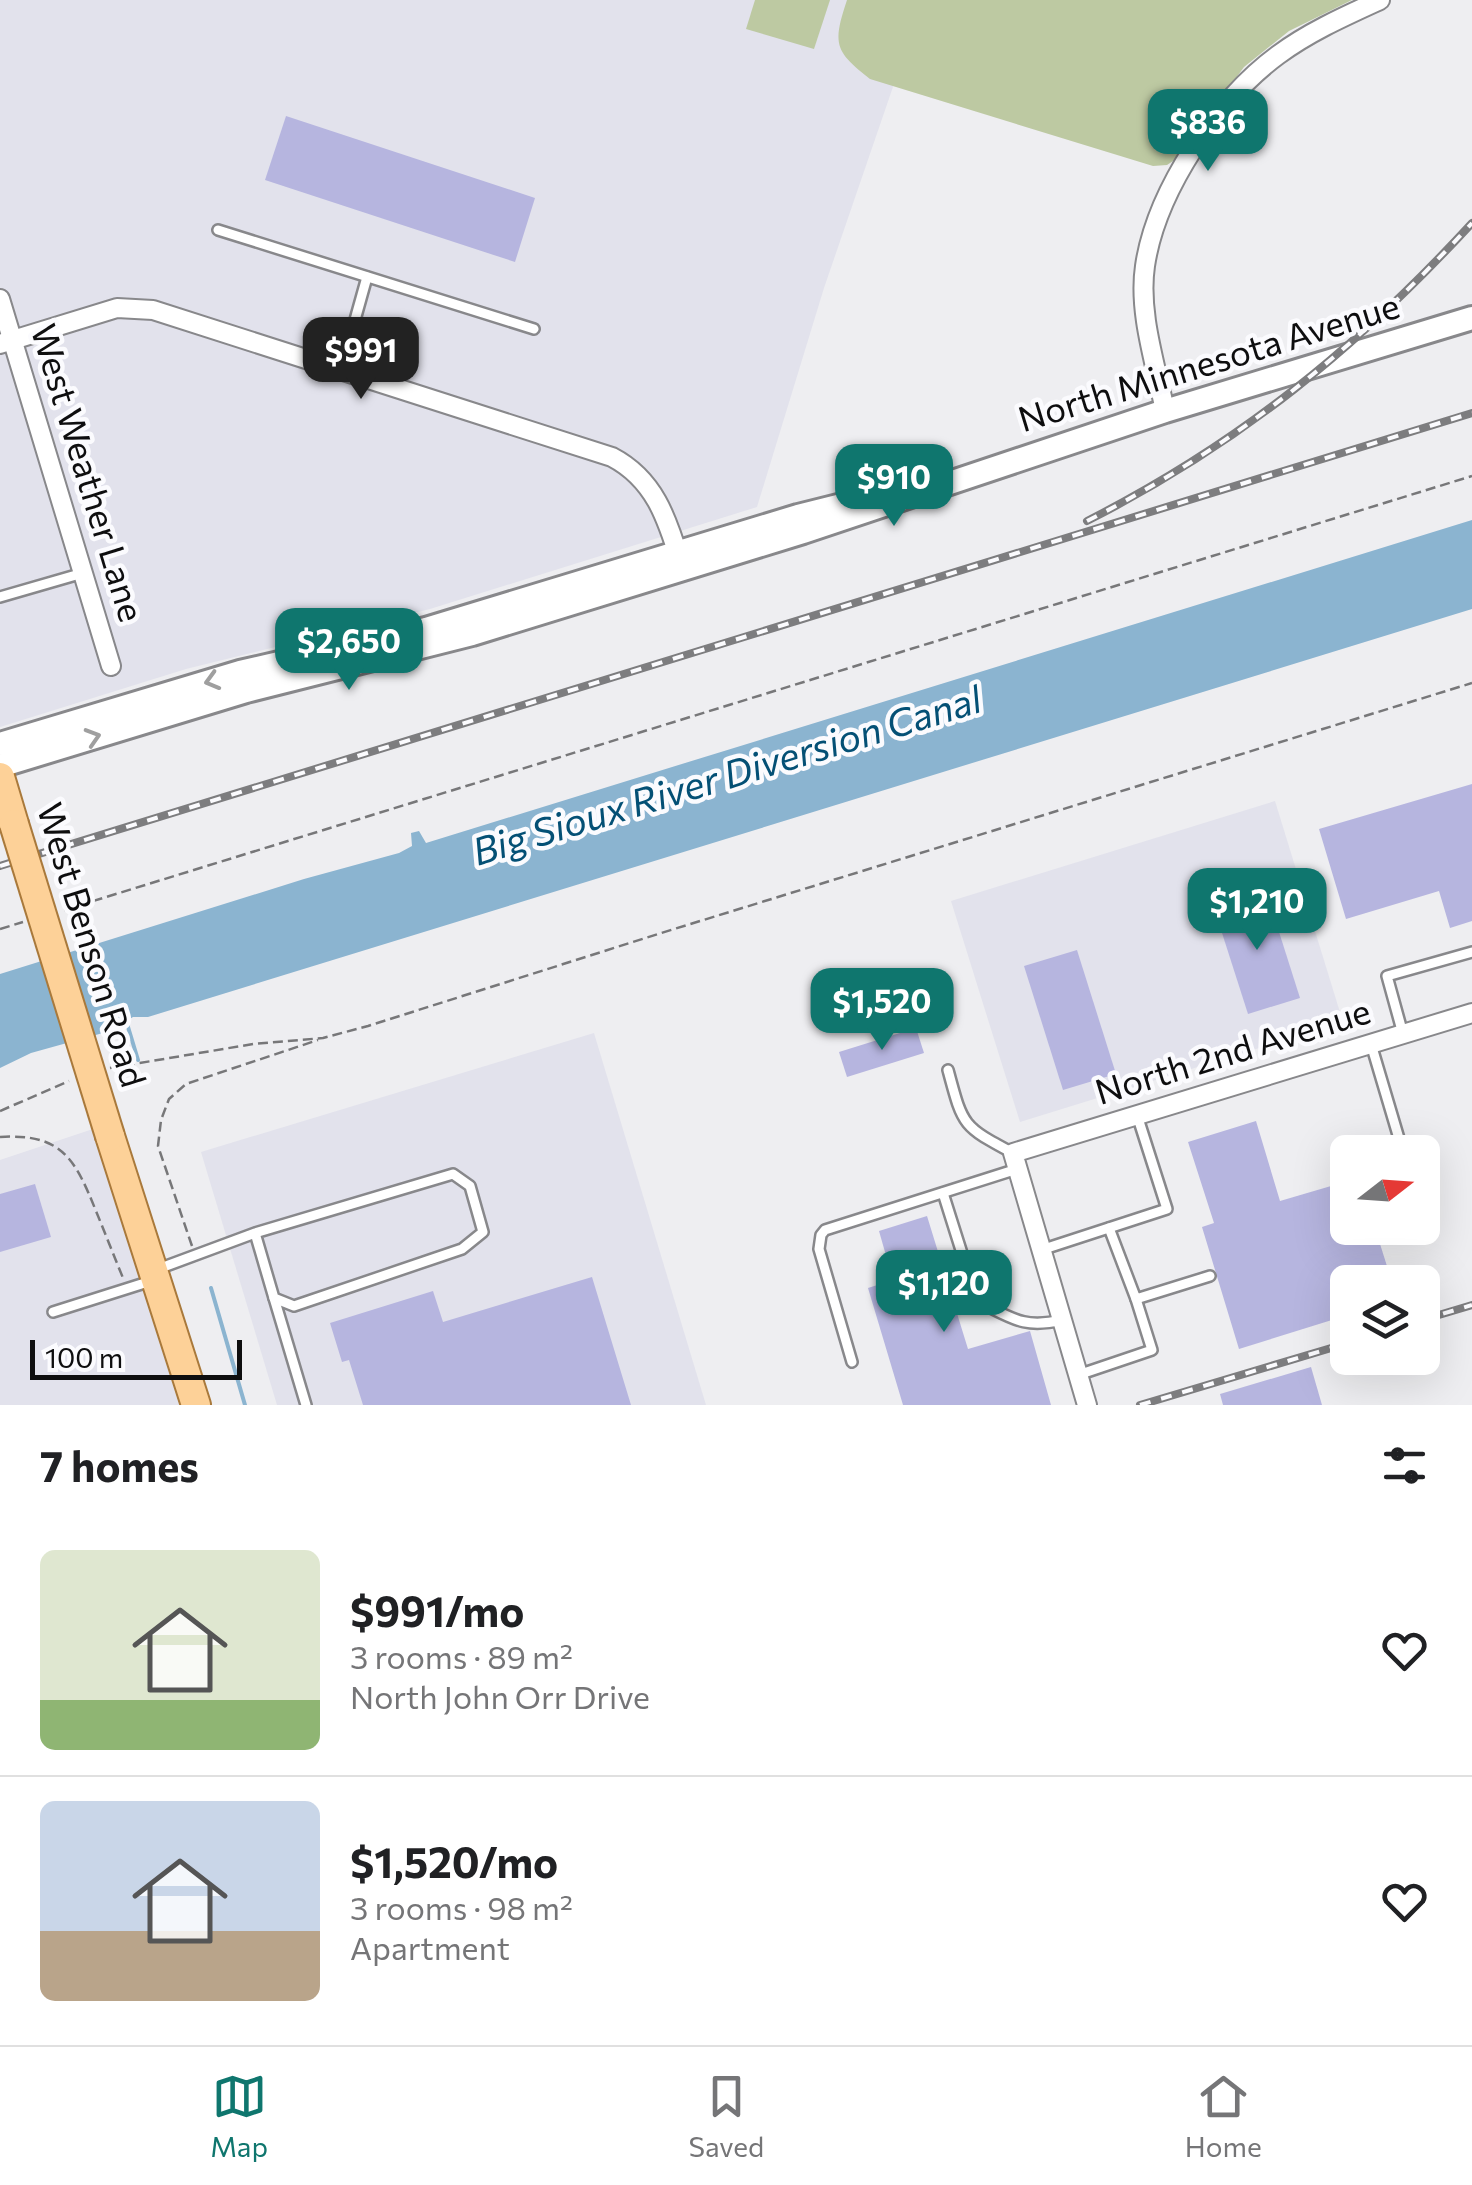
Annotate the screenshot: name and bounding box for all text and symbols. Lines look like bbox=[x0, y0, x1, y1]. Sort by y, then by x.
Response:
pin: $836 bbox=[1149, 89, 1267, 174]
text: $836 bbox=[1170, 101, 1246, 141]
street label: North Minnesota Avenue bbox=[1013, 282, 1404, 439]
pin: $991 bbox=[302, 317, 420, 402]
street label: West Weather Lane bbox=[24, 318, 155, 626]
text: $991 bbox=[325, 329, 397, 369]
pin: $910 bbox=[835, 444, 953, 529]
text: $910 bbox=[857, 456, 931, 496]
pin: $2,650 bbox=[268, 608, 430, 693]
text: $2,650 bbox=[297, 620, 401, 660]
one-way arrow bbox=[204, 669, 221, 690]
water label: Big Sioux River Diversion Canal bbox=[466, 673, 988, 874]
one-way arrow bbox=[84, 729, 101, 749]
street label: West Benson Road bbox=[30, 797, 157, 1092]
pin: $1,210 bbox=[1176, 868, 1338, 953]
text: $1,210 bbox=[1210, 880, 1304, 920]
pin: $1,520 bbox=[801, 968, 963, 1053]
text: $1,520 bbox=[833, 980, 931, 1020]
street label: North 2nd Avenue bbox=[1089, 987, 1375, 1112]
north arrow bbox=[1330, 1135, 1440, 1245]
map controls bbox=[1330, 1135, 1440, 1375]
pin: $1,120 bbox=[863, 1250, 1025, 1335]
text: $1,120 bbox=[898, 1262, 990, 1302]
button: layers bbox=[1330, 1265, 1440, 1375]
scale bar bbox=[30, 1335, 242, 1380]
text: 100 m bbox=[45, 1340, 123, 1374]
icon: filters bbox=[1377, 1438, 1432, 1493]
text: 7 homes bbox=[40, 1439, 199, 1491]
text: $991/mo bbox=[350, 1584, 524, 1636]
icon: home bbox=[120, 1590, 240, 1710]
icon: heart bbox=[1377, 1623, 1432, 1678]
text: 3 rooms · 89 m² bbox=[350, 1636, 573, 1676]
text: North John Orr Drive bbox=[350, 1676, 650, 1716]
text: $1,520/mo bbox=[350, 1835, 558, 1887]
icon: home bbox=[120, 1841, 240, 1961]
icon: heart bbox=[1377, 1874, 1432, 1929]
text: 3 rooms · 98 m² bbox=[350, 1887, 573, 1927]
text: Apartment bbox=[350, 1927, 510, 1967]
tab: Map bbox=[210, 2069, 268, 2163]
tab: Saved bbox=[689, 2069, 764, 2163]
tab: Home bbox=[1185, 2069, 1262, 2163]

